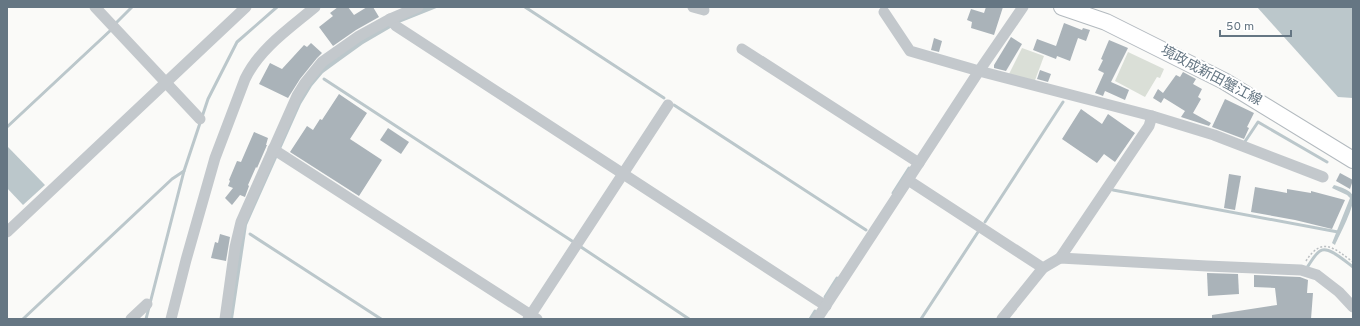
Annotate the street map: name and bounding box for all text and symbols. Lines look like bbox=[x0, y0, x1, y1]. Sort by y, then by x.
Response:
scale bar bbox=[1220, 12, 1291, 38]
text: 50 m bbox=[1226, 19, 1254, 35]
street label: 境政成新田蟹江線 bbox=[1158, 42, 1264, 110]

